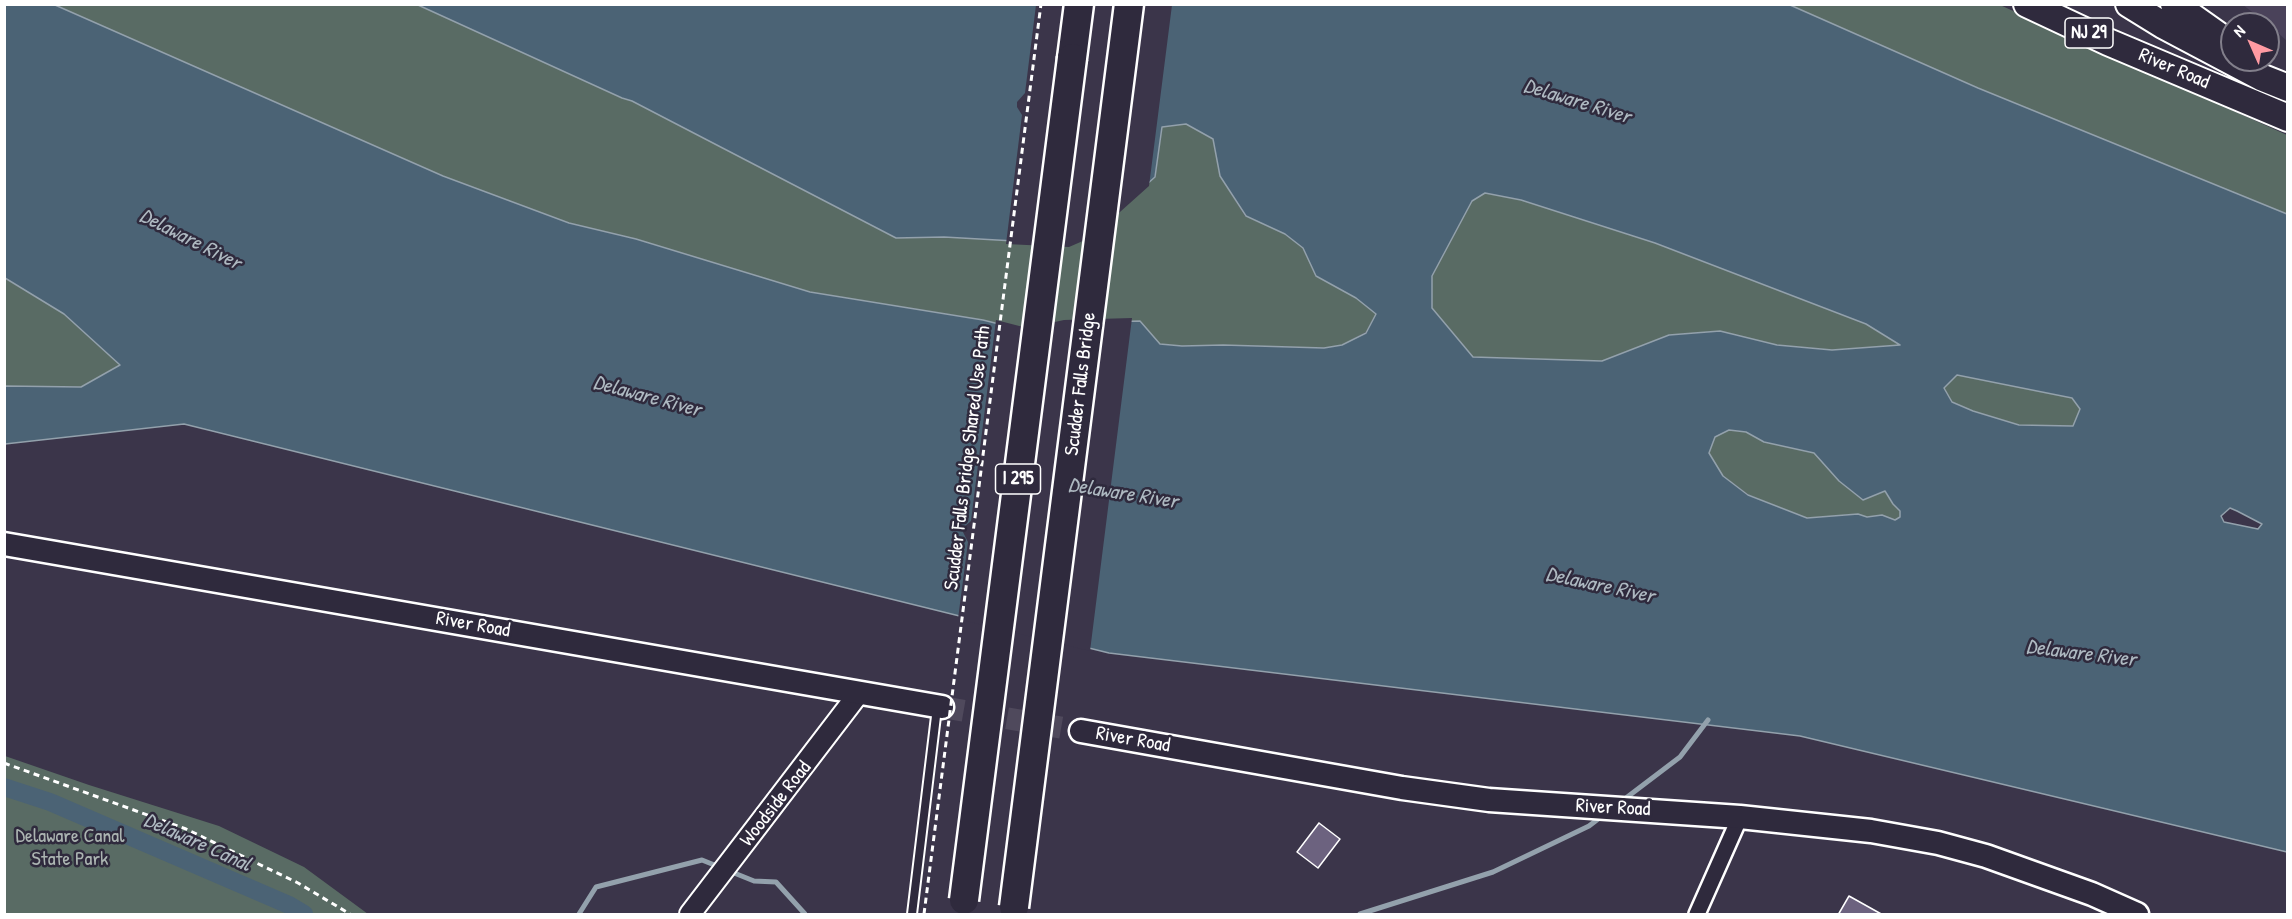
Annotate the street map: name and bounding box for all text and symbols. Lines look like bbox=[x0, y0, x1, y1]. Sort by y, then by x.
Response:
north arrow bbox=[2220, 12, 2280, 72]
road number: NJ 29 bbox=[2065, 18, 2113, 48]
text: N bbox=[2228, 20, 2249, 41]
street label: River Road bbox=[2135, 43, 2213, 95]
water label: Delaware River bbox=[1520, 74, 1634, 130]
water label: Delaware River bbox=[135, 204, 245, 276]
street label: Scudder Falls Bridge bbox=[1060, 311, 1102, 457]
street label: Scudder Falls Bridge Shared Use Path bbox=[940, 324, 996, 592]
water label: Delaware River bbox=[590, 371, 704, 423]
road number: I 295 bbox=[996, 464, 1040, 494]
water label: Delaware River bbox=[1066, 473, 1180, 515]
water label: Delaware River bbox=[1543, 562, 1657, 610]
street label: River Road bbox=[434, 607, 512, 643]
water label: Delaware River bbox=[2025, 635, 2137, 673]
street label: River Road bbox=[1094, 722, 1172, 758]
street label: Woodside Road bbox=[735, 757, 817, 851]
street label: River Road bbox=[1575, 794, 1651, 822]
water label: Delaware Canal bbox=[140, 808, 254, 878]
park label: Delaware Canal State Park bbox=[16, 825, 124, 872]

